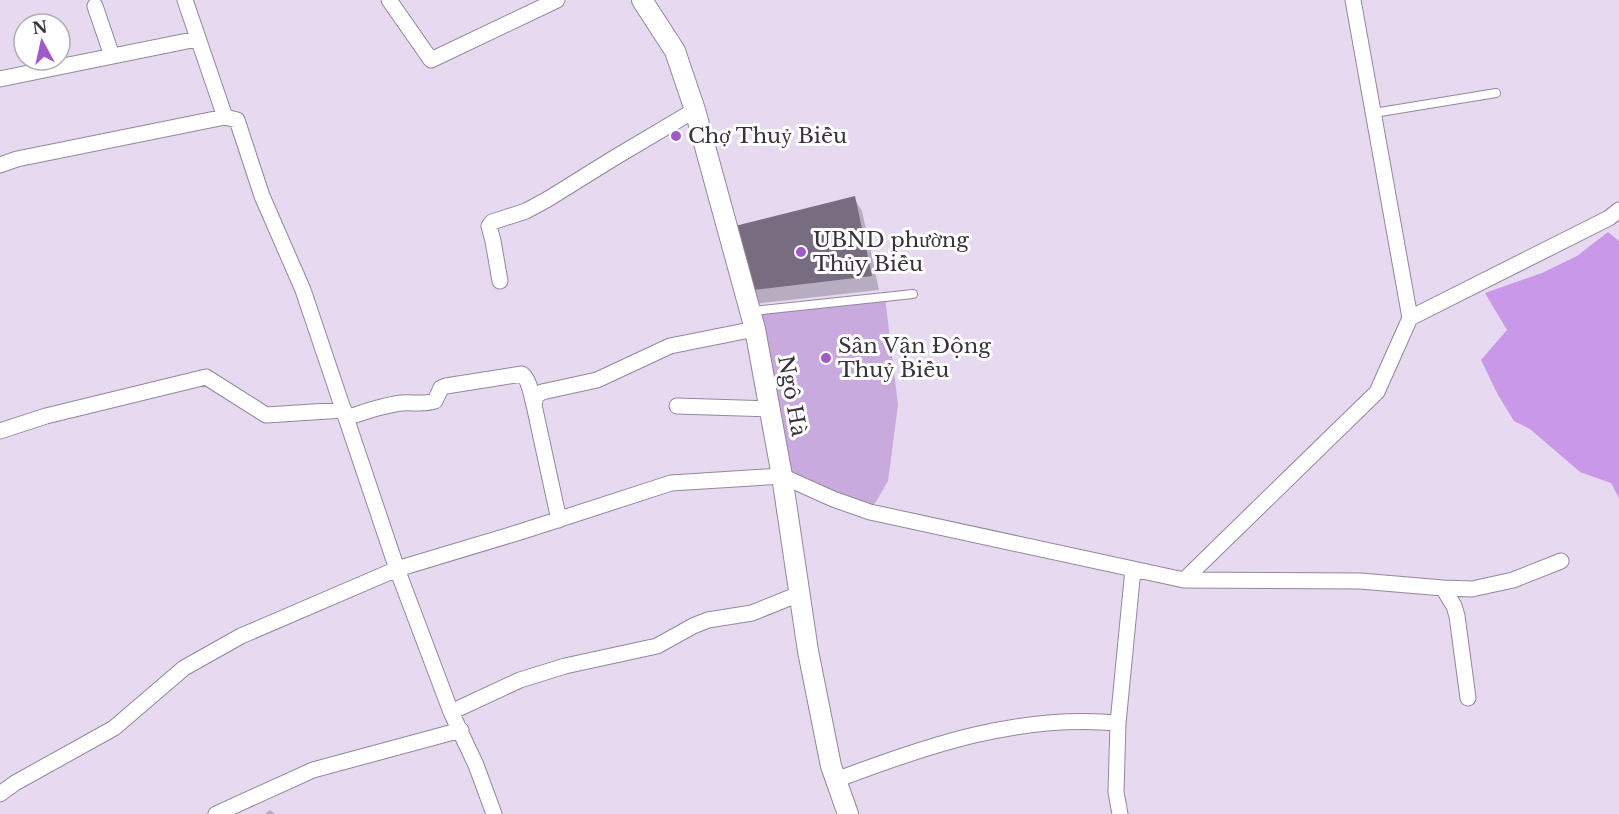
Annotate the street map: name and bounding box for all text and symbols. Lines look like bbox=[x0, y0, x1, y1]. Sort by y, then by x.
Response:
north arrow bbox=[12, 12, 72, 72]
text: N bbox=[31, 16, 49, 38]
place label: Chợ Thuỷ Biều bbox=[688, 123, 847, 149]
marker: Chợ Thuỷ Biều bbox=[669, 129, 683, 143]
place label: UBND phường Thủy Biều bbox=[813, 227, 969, 277]
marker: UBND phường Thủy Biều bbox=[794, 245, 808, 259]
place label: Sân Vận Động Thuỷ Biều bbox=[838, 333, 991, 383]
marker: Sân Vận Động Thuỷ Biều bbox=[819, 351, 833, 365]
street label: Ngô Hà bbox=[772, 354, 812, 439]

